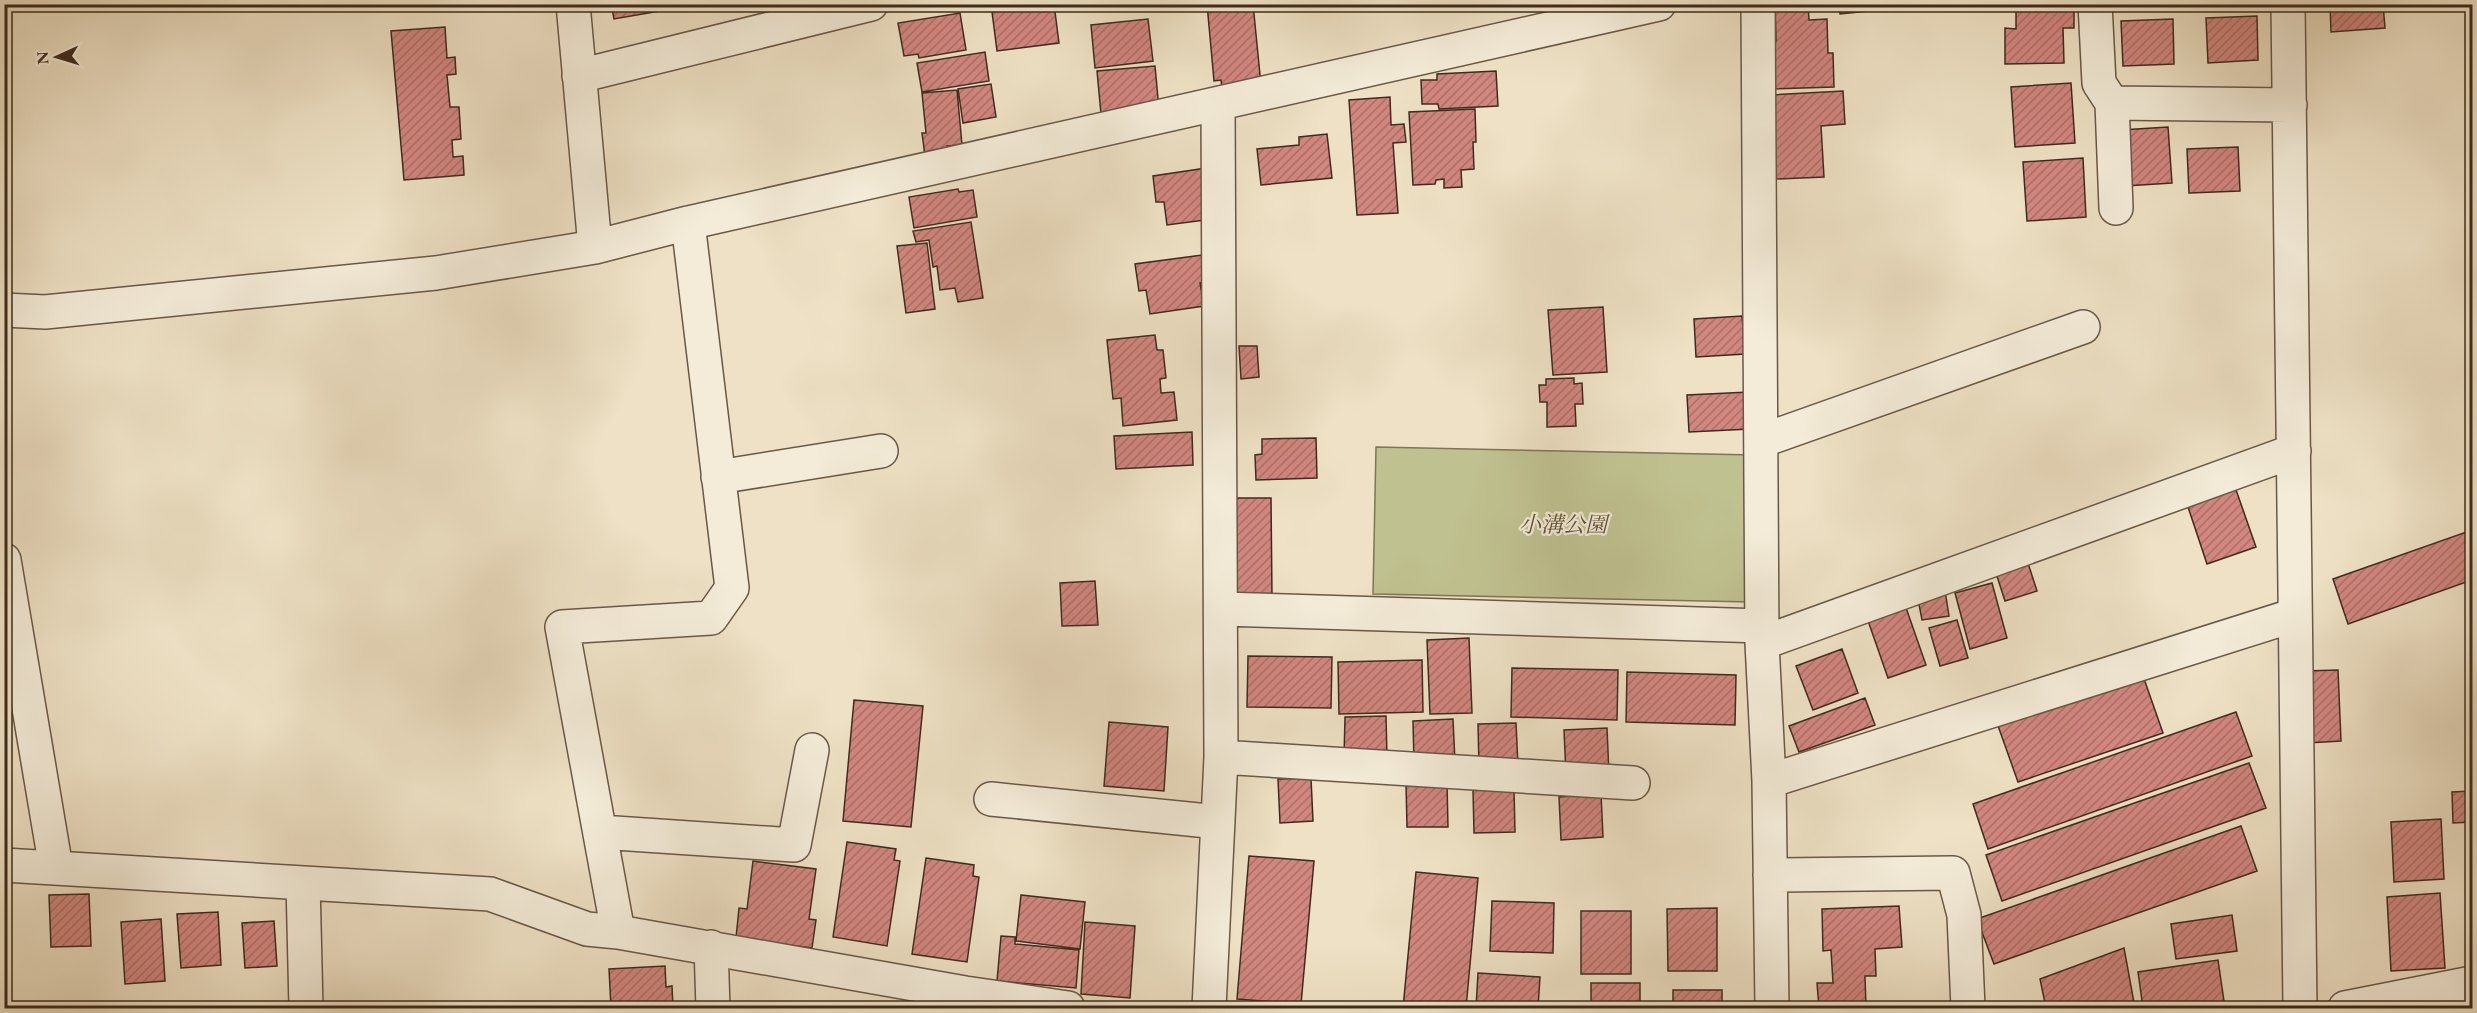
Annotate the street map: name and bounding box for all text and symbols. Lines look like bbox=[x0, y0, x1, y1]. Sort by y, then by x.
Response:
north arrow bbox=[27, 27, 87, 87]
text: N bbox=[32, 51, 53, 65]
park label: 小溝公園 bbox=[1519, 510, 1610, 539]

